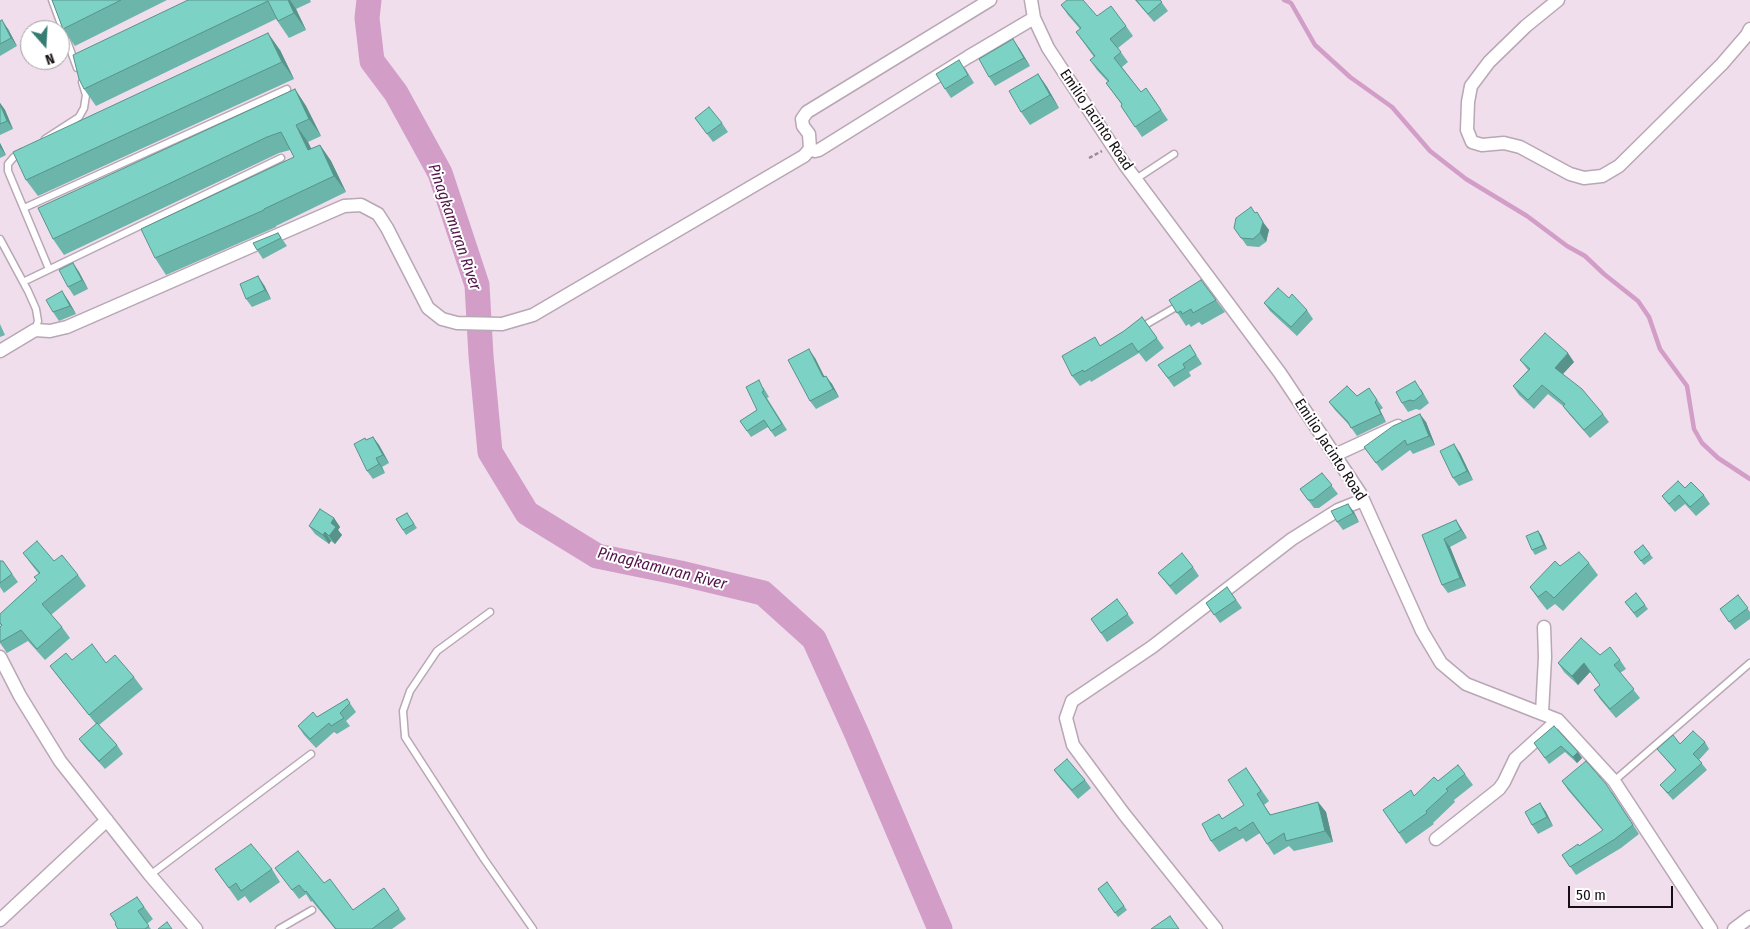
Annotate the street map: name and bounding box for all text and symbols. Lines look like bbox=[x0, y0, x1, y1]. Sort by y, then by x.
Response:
north arrow bbox=[20, 20, 70, 70]
text: N bbox=[43, 49, 56, 68]
street label: Emilio Jacinto Road bbox=[1056, 66, 1136, 174]
water label: Pinagkamuran River bbox=[423, 161, 485, 293]
street label: Emilio Jacinto Road bbox=[1290, 396, 1370, 504]
water label: Pinagkamuran River bbox=[596, 544, 728, 594]
scale bar bbox=[1570, 876, 1675, 908]
text: 50 m bbox=[1576, 886, 1606, 904]

